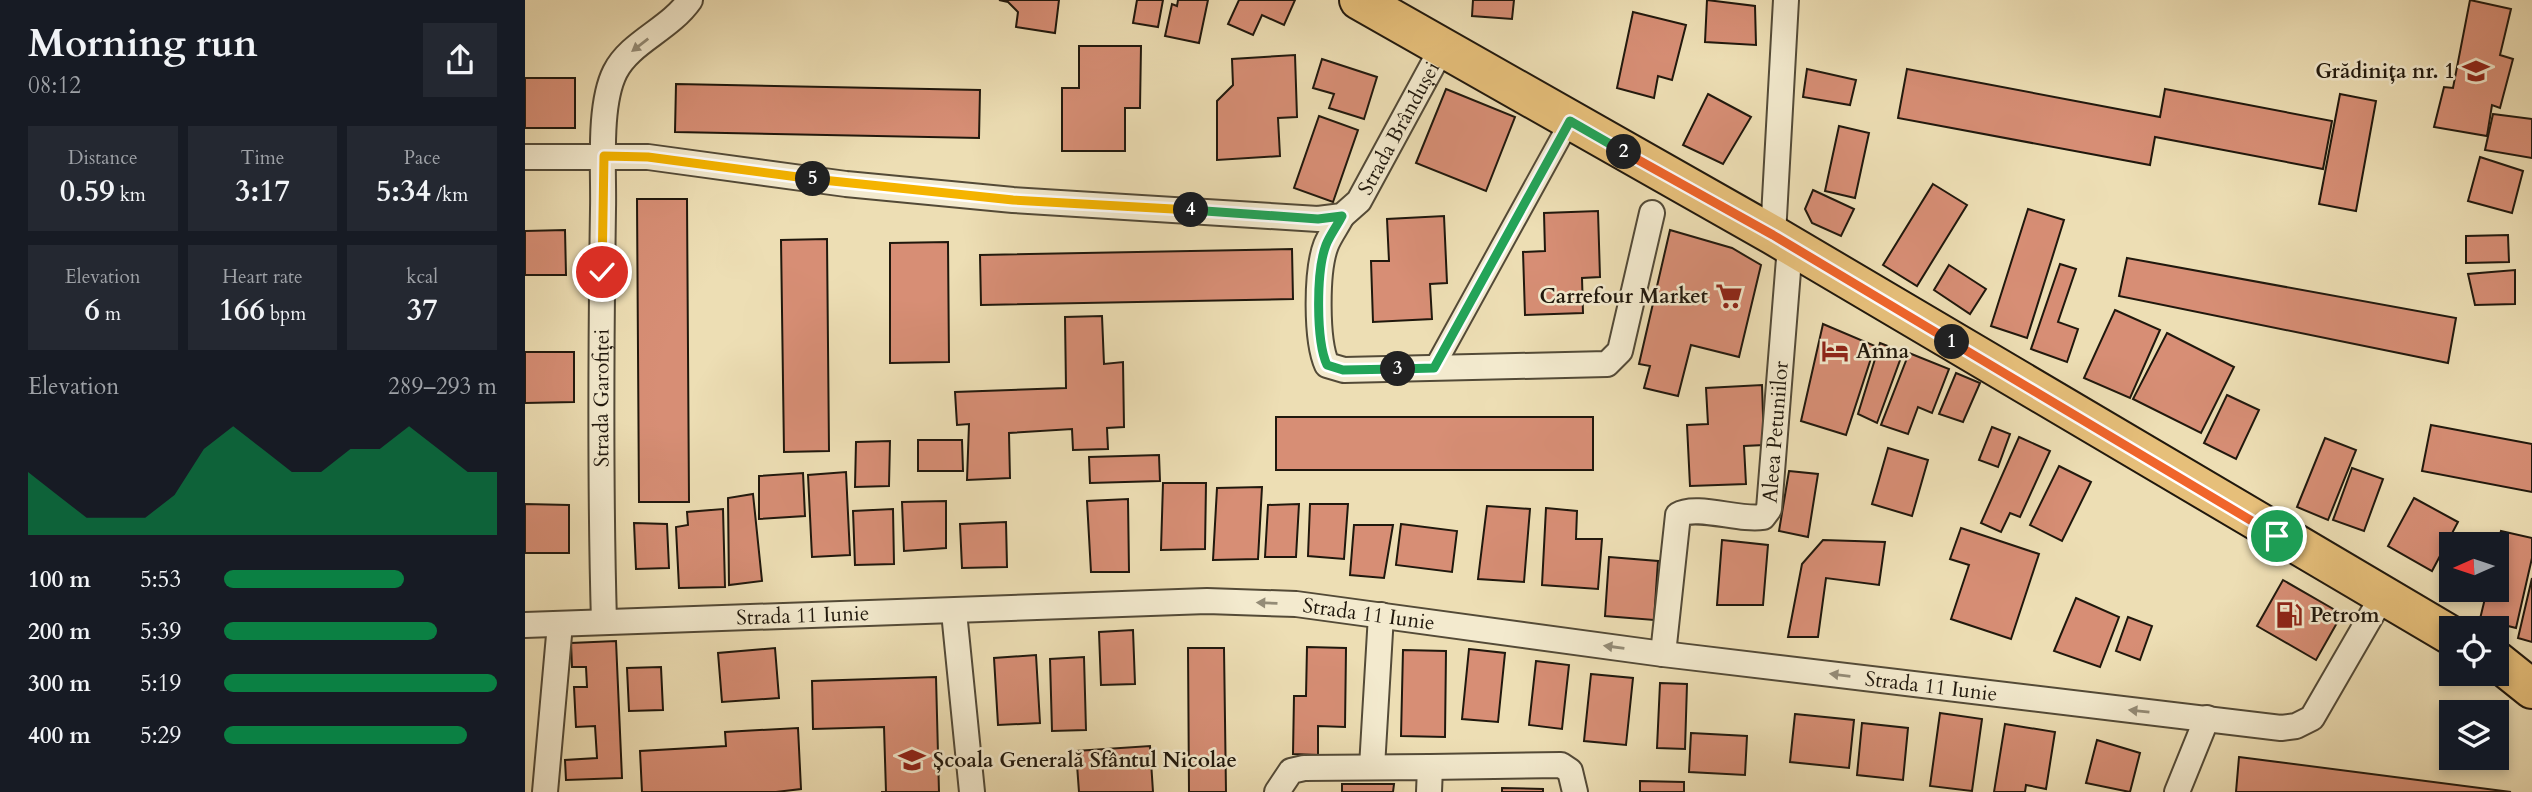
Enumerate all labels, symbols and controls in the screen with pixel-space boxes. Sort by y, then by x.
text: Morning run [28,18,258,70]
button: share [423,23,497,97]
one-way arrow [631,38,649,52]
street label: Strada Brândușei [1351,56,1447,200]
school or university icon: Grădinița nr. 1 [2461,56,2491,86]
place label: Grădinița nr. 1 [2315,57,2455,86]
text: 08:12 [28,70,81,101]
pin: 2 [1607,134,1641,170]
text: 2 [1619,138,1628,164]
text: Distance [68,145,138,171]
text: Time [241,145,284,171]
text: Pace [404,145,441,171]
pin: 5 [795,162,831,196]
text: 5 [808,165,817,191]
text: 0.59 [60,171,115,212]
text: 3:17 [235,171,290,212]
text: 5:34 [376,171,431,212]
text: km [115,182,146,208]
text: /km [431,182,468,208]
pin: 4 [1173,192,1209,228]
text: 4 [1186,196,1195,222]
pin [572,242,632,302]
icon: check [583,253,621,291]
text: Elevation [65,264,141,290]
text: Heart rate [222,264,303,290]
text: kcal [406,264,438,290]
supermarket icon: Carrefour Market [1714,281,1744,311]
place label: Carrefour Market [1540,282,1709,311]
text: 6 [85,290,100,331]
text: 166 [219,290,265,331]
text: 37 [407,290,438,331]
text: m [100,301,121,327]
text: bpm [265,301,306,327]
pin: 1 [1935,324,1969,360]
text: 1 [1947,328,1956,354]
street label: Strada Garofiței [587,329,616,467]
hotel icon: Anna [1820,336,1850,366]
place label: Anna [1856,337,1910,366]
pin: 3 [1381,352,1415,386]
text: 3 [1393,355,1402,381]
street label: Aleea Petuniilor [1755,360,1795,504]
text: Elevation [28,371,119,402]
text: 289–293 m [388,371,497,402]
pin [2247,506,2307,566]
icon: arrive [2258,517,2296,555]
north arrow [2439,532,2509,602]
map controls [2439,532,2509,770]
text: 100 m [28,564,91,595]
text: 5:53 [140,564,181,595]
street label: Strada 11 Iunie [1301,591,1437,637]
street label: Strada 11 Iunie [736,598,870,632]
one-way arrow [1256,598,1278,609]
fuel station icon: Petrom [2274,600,2304,630]
place label: Petrom [2310,601,2380,630]
text: 200 m [28,616,91,647]
text: 5:39 [140,616,181,647]
button: locate [2439,616,2509,686]
one-way arrow [1603,642,1625,653]
street label: Strada 11 Iunie [1863,664,1999,708]
text: 300 m [28,668,91,699]
text: 5:19 [140,668,181,699]
one-way arrow [1829,670,1851,681]
button: layers [2439,700,2509,770]
one-way arrow [2128,706,2150,717]
text: 400 m [28,720,91,751]
text: 5:29 [140,720,181,751]
school or university icon: Școala Generală Sfântul Nicolae [897,745,927,775]
place label: Școala Generală Sfântul Nicolae [933,746,1237,775]

